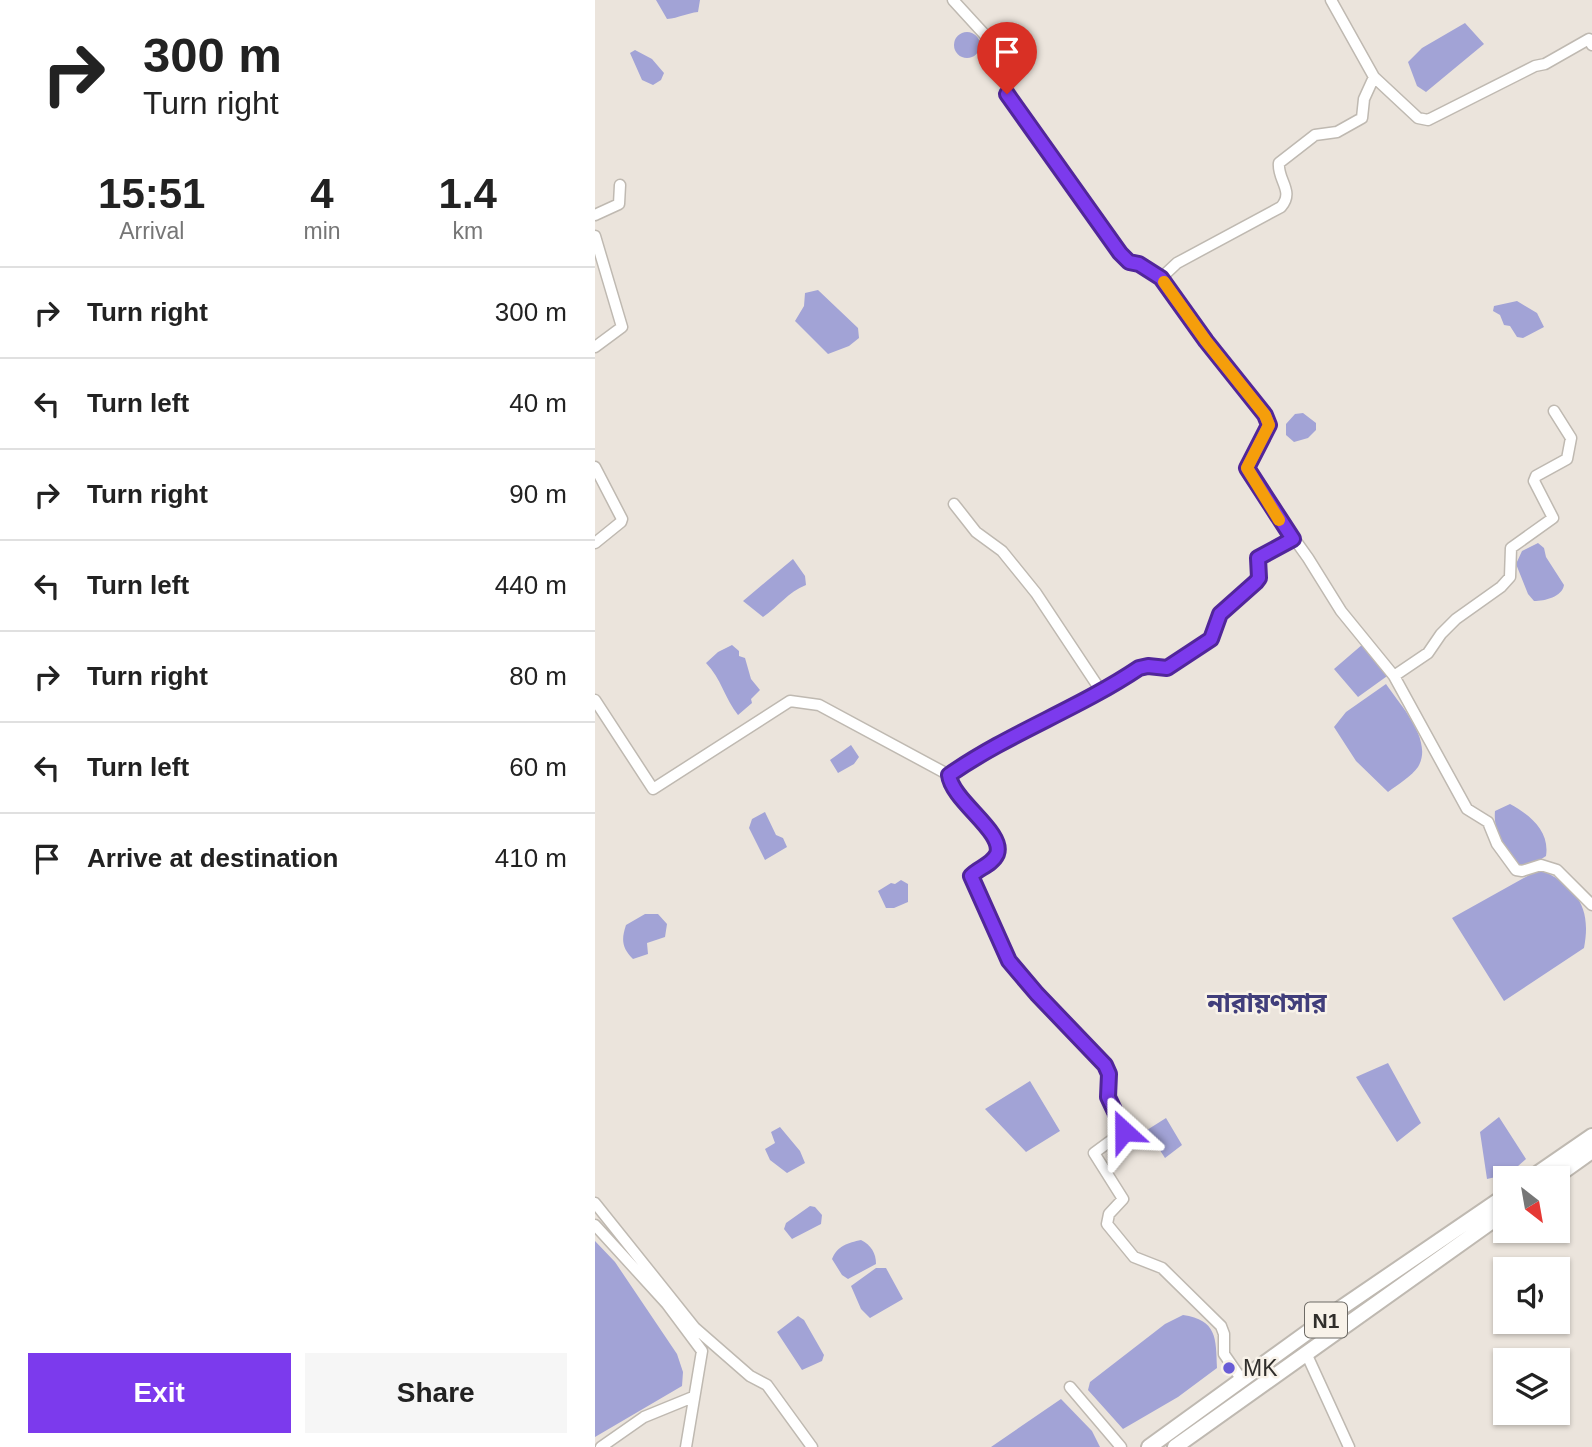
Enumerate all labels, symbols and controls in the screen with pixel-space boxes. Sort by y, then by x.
pin [977,22,1037,94]
icon: right [28,28,119,119]
text: 300 m [143,28,282,82]
icon: arrive [988,33,1026,71]
text: Turn right [143,85,279,121]
text: 15:51 [98,170,205,217]
text: 4 [310,170,334,217]
text: 1.4 [439,170,497,217]
text: Arrival [119,218,184,244]
text: min [303,218,341,244]
text: km [452,218,483,244]
icon: right [28,294,66,332]
text: Turn right [87,297,208,327]
text: 300 m [495,297,567,327]
icon: left [28,385,66,423]
text: Turn left [87,388,189,418]
text: 40 m [509,388,567,418]
icon: right [28,476,66,514]
text: Turn right [87,479,208,509]
text: 90 m [509,479,567,509]
icon: left [28,567,66,605]
text: Turn left [87,570,189,600]
text: 440 m [495,570,567,600]
icon: right [28,658,66,696]
text: Turn right [87,661,208,691]
text: 80 m [509,661,567,691]
icon: left [28,749,66,787]
text: Turn left [87,752,189,782]
text: 60 m [509,752,567,782]
icon: arrive [28,840,66,878]
text: Arrive at destination [87,843,338,873]
text: 410 m [495,843,567,873]
district label: নারায়ণসার [1206,988,1327,1018]
position arrow [1087,1094,1161,1168]
north arrow [1493,1166,1570,1242]
map controls [1493,1166,1570,1425]
button: sound [1493,1257,1570,1334]
road number: N1 [1305,1302,1347,1338]
button: layers [1493,1348,1570,1425]
button: Exit [28,1353,291,1433]
button: Share [305,1353,567,1433]
place label: MK [1243,1355,1278,1381]
marker: MK [1221,1360,1237,1376]

